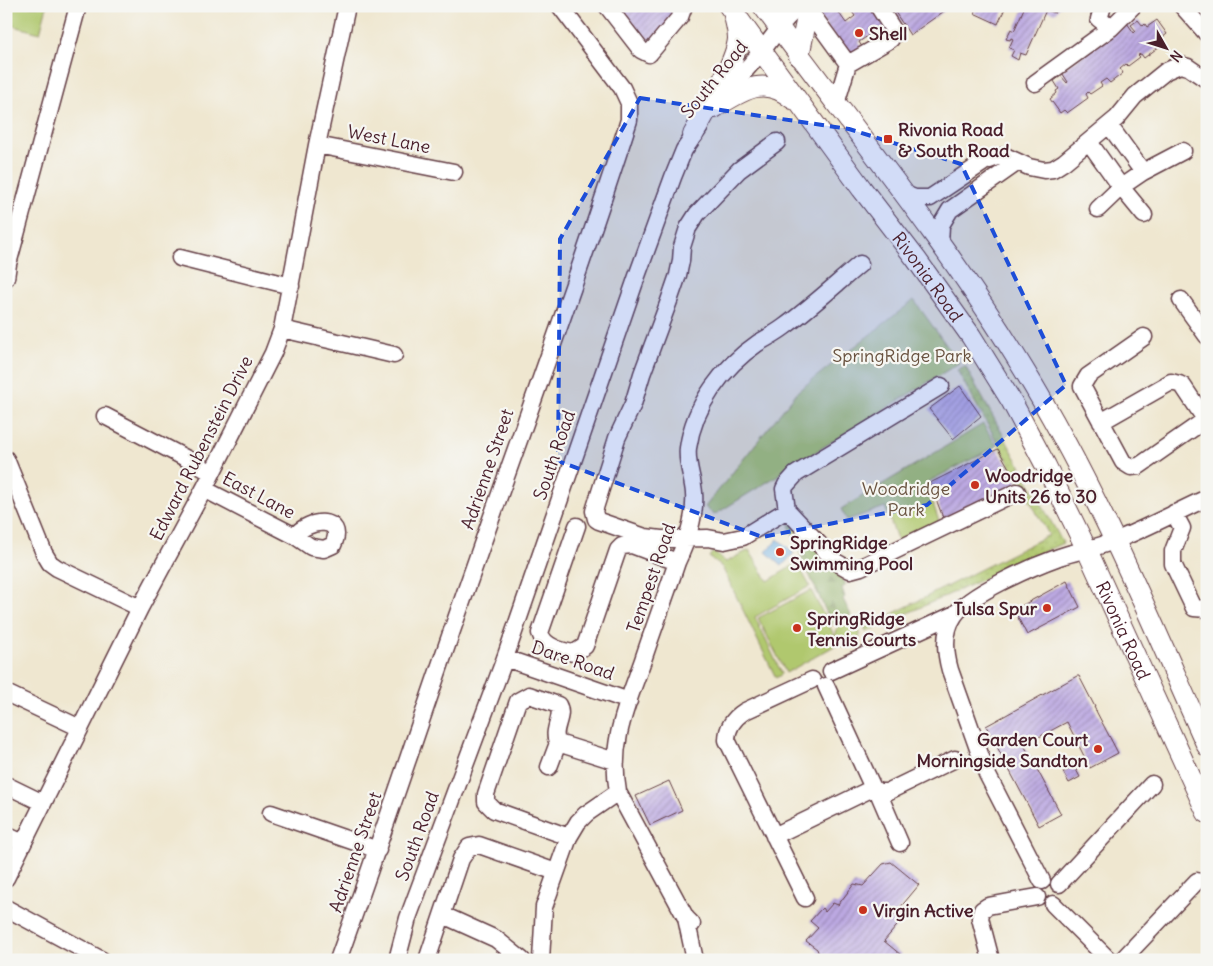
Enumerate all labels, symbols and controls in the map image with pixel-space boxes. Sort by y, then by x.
place label: Shell [869,22,907,45]
north arrow [1140,22,1190,72]
marker: Shell [853,27,865,39]
street label: South Road [676,35,753,123]
text: N [1166,47,1186,66]
place label: Rivonia Road & South Road [898,118,1010,162]
street label: West Lane [346,120,432,158]
marker: Rivonia Road & South Road [882,133,894,145]
street label: Rivonia Road [888,227,969,326]
park label: SpringRidge Park [832,344,972,367]
street label: Edward Rubenstein Drive [144,352,258,544]
street label: Adrienne Street [456,406,518,532]
street label: South Road [528,407,580,503]
place label: Woodridge Units 26 to 30 [985,464,1097,508]
street label: East Lane [219,466,299,524]
park label: Woodridge Park [862,477,950,521]
marker: Woodridge Units 26 to 30 [969,479,981,491]
street label: Tempest Road [622,520,681,636]
place label: SpringRidge Swimming Pool [790,531,913,575]
marker: SpringRidge Swimming Pool [774,546,786,558]
street label: Rivonia Road [1091,577,1156,683]
place label: Tulsa Spur [953,597,1038,620]
marker: Tulsa Spur [1041,602,1053,614]
place label: SpringRidge Tennis Courts [807,607,916,651]
marker: SpringRidge Tennis Courts [791,622,803,634]
street label: Dare Road [529,635,618,685]
place label: Garden Court Morningside Sandton [917,728,1089,772]
marker: Garden Court Morningside Sandton [1092,743,1104,755]
street label: South Road [390,788,444,884]
street label: Adrienne Street [324,789,386,915]
place label: Virgin Active [873,899,974,922]
marker: Virgin Active [857,904,869,916]

